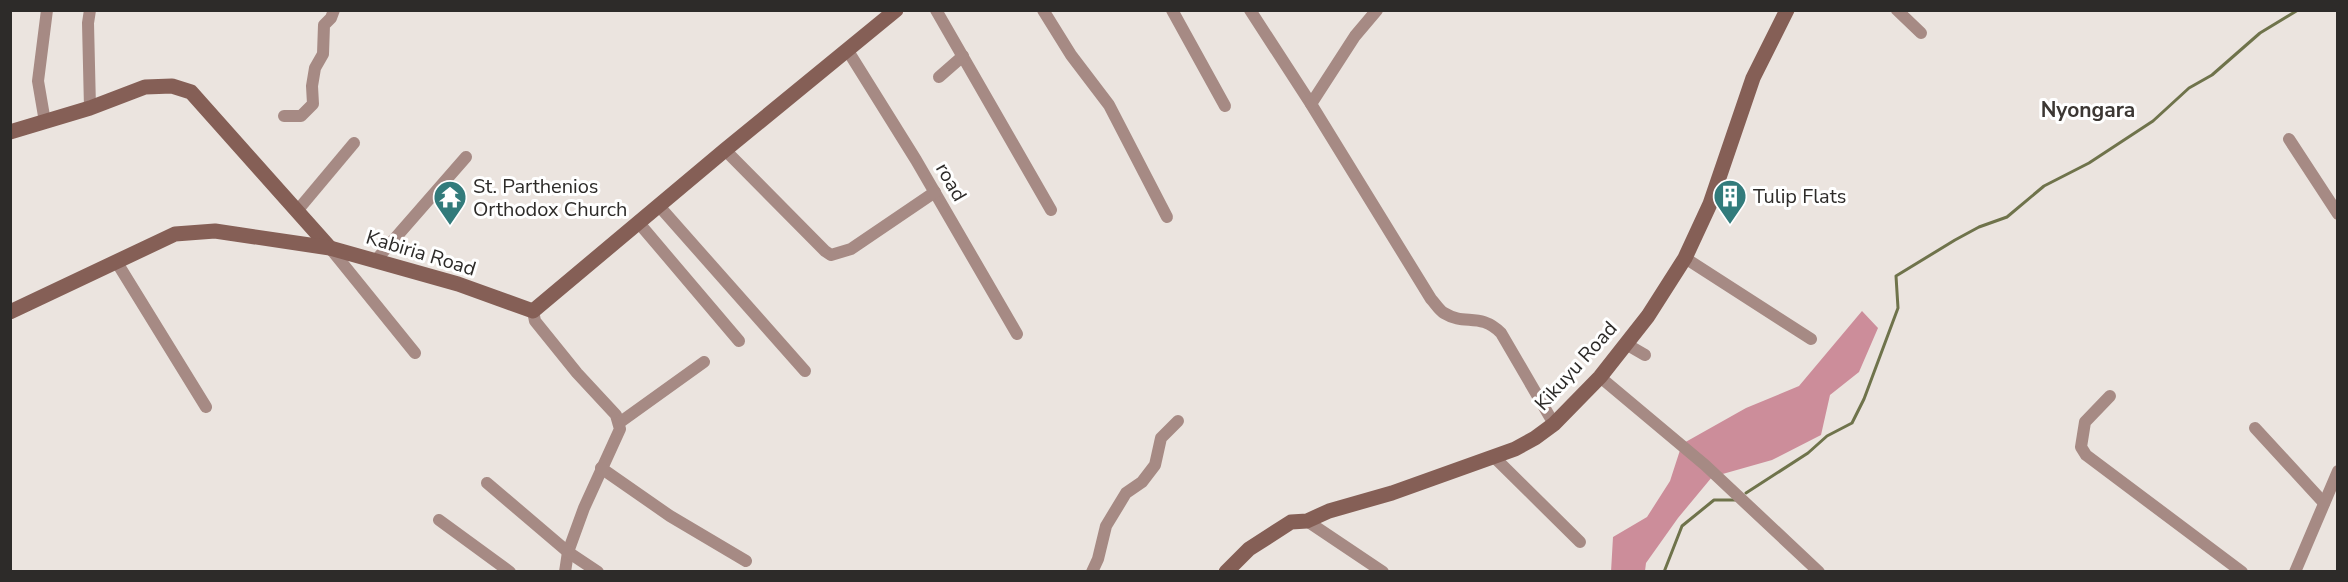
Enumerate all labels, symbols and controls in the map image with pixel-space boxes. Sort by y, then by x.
district label: Nyongara [2041,96,2135,124]
street label: road [929,158,973,206]
place label: St. Parthenios Orthodox Church [473,173,627,223]
building icon: Tulip Flats [1712,178,1748,225]
temple icon: St. Parthenios Orthodox Church [432,179,468,226]
place label: Tulip Flats [1753,183,1846,210]
street label: Kabiria Road [363,224,479,282]
street label: Kikuyu Road [1529,316,1623,416]

